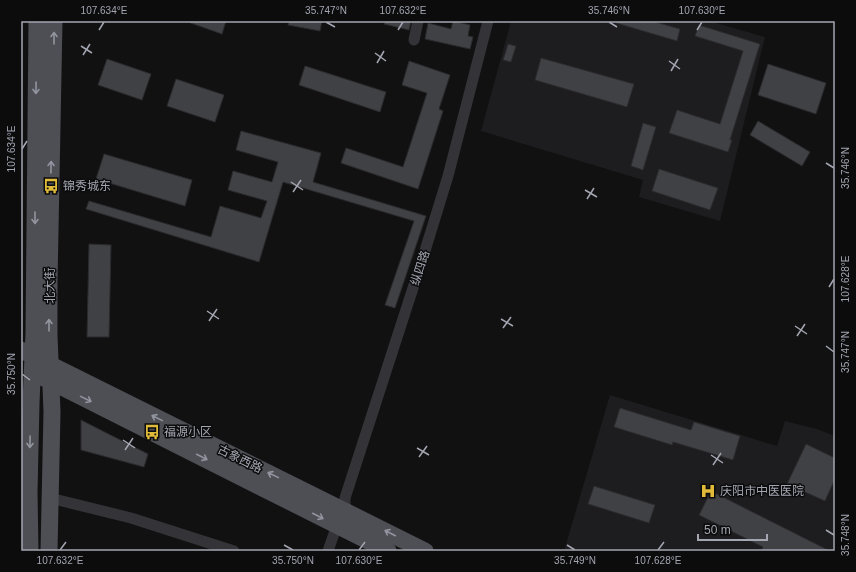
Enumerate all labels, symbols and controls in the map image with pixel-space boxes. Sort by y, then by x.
text: 107.634°E [81,5,128,16]
text: 35.747°N [305,5,347,16]
text: 107.632°E [380,5,427,16]
text: 35.746°N [588,5,630,16]
text: 107.630°E [679,5,726,16]
one-way arrow [50,32,58,45]
one-way arrow [33,81,40,94]
text: 107.634°E [6,125,17,172]
text: 35.746°N [840,147,851,189]
one-way arrow [48,161,55,174]
bus stop icon: 锦秀城东 [42,177,60,195]
place label: 锦秀城东 [63,179,111,193]
one-way arrow [31,211,38,224]
street label: 纵四路 [408,249,432,287]
text: 107.628°E [840,255,851,302]
street label: 北大街 [43,268,57,304]
one-way arrow [45,319,53,332]
text: 35.747°N [840,331,851,373]
text: 35.750°N [6,353,17,395]
one-way arrow [79,396,91,403]
one-way arrow [151,414,163,421]
bus stop icon: 福源小区 [143,423,161,441]
place label: 福源小区 [164,425,212,439]
one-way arrow [26,435,34,448]
street label: 古象西路 [215,442,265,476]
one-way arrow [196,454,208,461]
one-way arrow [268,471,280,479]
hospital icon: 庆阳市中医医院 [699,482,717,500]
place label: 庆阳市中医医院 [720,484,804,498]
one-way arrow [312,513,324,520]
text: 35.748°N [840,514,851,556]
scale bar [698,516,767,542]
text: 50 m [704,523,731,537]
one-way arrow [384,529,396,537]
text: 107.632°E [37,555,84,566]
text: 35.750°N [272,555,314,566]
text: 107.630°E [336,555,383,566]
text: 35.749°N [554,555,596,566]
text: 107.628°E [635,555,682,566]

